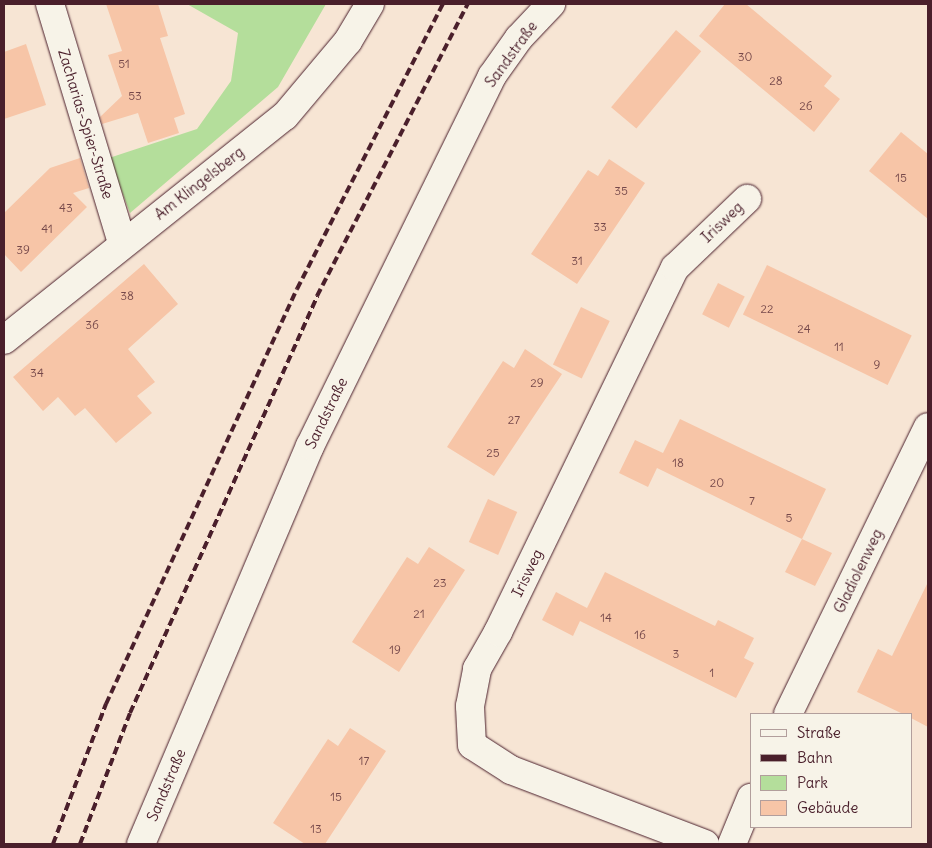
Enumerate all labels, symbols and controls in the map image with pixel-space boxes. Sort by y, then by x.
street label: Sandstraße [481,18,541,90]
street label: Zacharias-Spier-Straße [55,47,117,201]
house number: 30 [738,50,752,64]
house number: 51 [118,57,130,71]
house number: 28 [769,74,783,88]
house number: 53 [128,89,142,103]
house number: 26 [799,99,813,113]
street label: Am Klingelsberg [151,143,247,223]
house number: 15 [895,171,907,185]
house number: 35 [614,184,628,198]
street label: Irisweg [697,198,747,246]
house number: 43 [59,201,73,215]
house number: 33 [593,220,607,234]
house number: 41 [41,222,53,236]
house number: 39 [16,243,30,257]
house number: 31 [571,254,583,268]
house number: 38 [120,289,134,303]
house number: 22 [760,302,774,316]
house number: 36 [85,318,99,332]
house number: 24 [797,322,811,336]
house number: 11 [834,340,844,354]
house number: 9 [874,358,880,372]
house number: 34 [30,366,44,380]
street label: Sandstraße [301,374,351,452]
house number: 29 [530,376,544,390]
house number: 27 [508,413,520,427]
house number: 25 [486,446,500,460]
house number: 18 [672,456,684,470]
house number: 20 [710,476,724,490]
house number: 7 [749,494,755,508]
house number: 5 [786,511,792,525]
street label: Gladiolenweg [830,526,886,616]
street label: Irisweg [508,546,546,600]
house number: 23 [433,576,447,590]
house number: 21 [413,607,425,621]
house number: 14 [600,611,612,625]
house number: 16 [634,628,646,642]
house number: 19 [389,643,401,657]
house number: 3 [673,647,679,661]
house number: 1 [710,666,714,680]
legend [750,713,912,828]
text: Straße [797,723,841,742]
street label: Sandstraße [143,746,189,824]
text: Bahn [797,748,833,767]
house number: 17 [359,754,369,768]
text: Park [797,773,828,792]
house number: 15 [330,790,342,804]
text: Gebäude [797,798,858,817]
house number: 13 [310,822,322,836]

